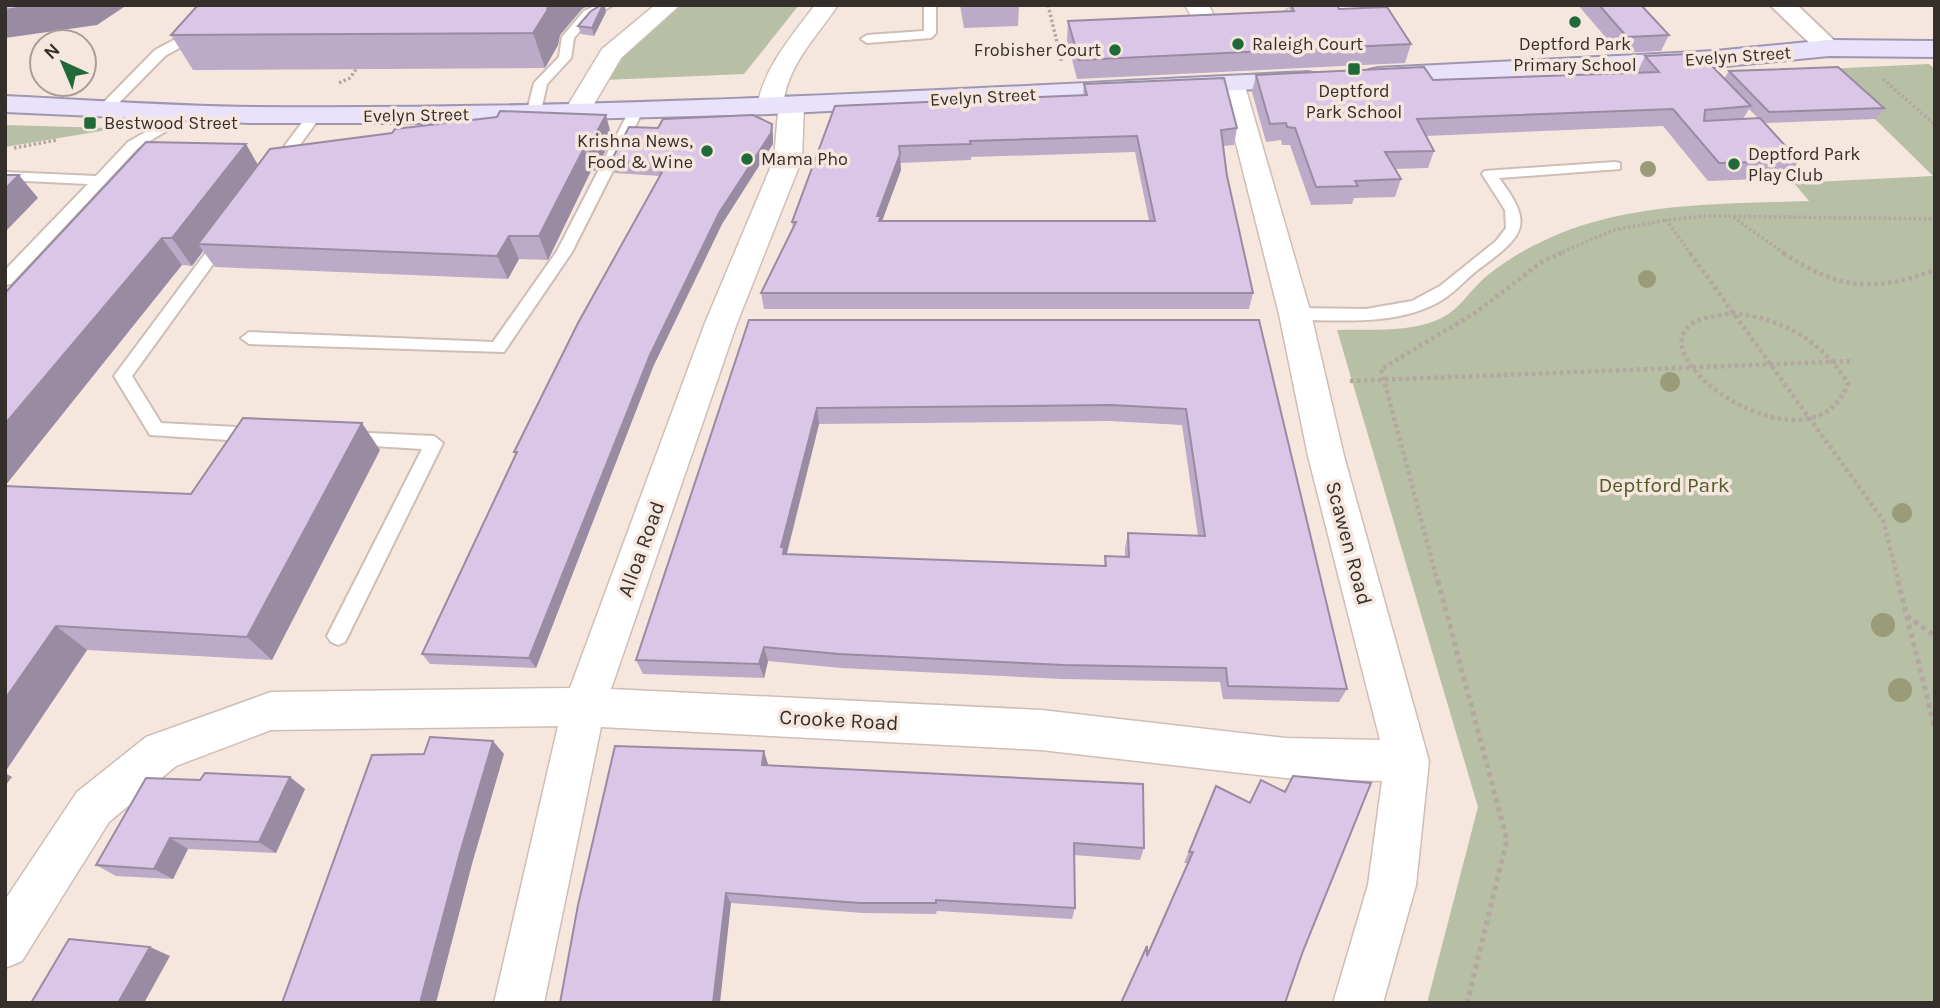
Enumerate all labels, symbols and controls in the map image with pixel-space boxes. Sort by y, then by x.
marker: Deptford Park Primary School [1567,14,1583,30]
north arrow [28,28,98,98]
place label: Raleigh Court [1252,33,1363,55]
place label: Deptford Park Primary School [1513,33,1637,76]
marker: Raleigh Court [1230,36,1246,52]
text: N [39,39,64,64]
place label: Frobisher Court [974,39,1101,61]
street label: Evelyn Street [1684,41,1792,71]
marker: Frobisher Court [1107,42,1123,58]
marker: Deptford Park School [1346,61,1362,77]
place label: Deptford Park School [1306,80,1402,123]
street label: Evelyn Street [929,83,1037,111]
street label: Evelyn Street [363,103,470,127]
place label: Bestwood Street [104,112,238,134]
marker: Bestwood Street [82,115,98,131]
place label: Krishna News, Food & Wine [577,130,693,173]
marker: Krishna News, Food & Wine [699,143,715,159]
place label: Deptford Park Play Club [1748,143,1860,186]
place label: Mama Pho [761,148,848,170]
marker: Mama Pho [739,151,755,167]
marker: Deptford Park Play Club [1726,156,1742,172]
park label: Deptford Park [1598,473,1730,497]
street label: Scawen Road [1321,479,1377,607]
street label: Alloa Road [613,498,669,600]
street label: Crooke Road [779,705,899,735]

